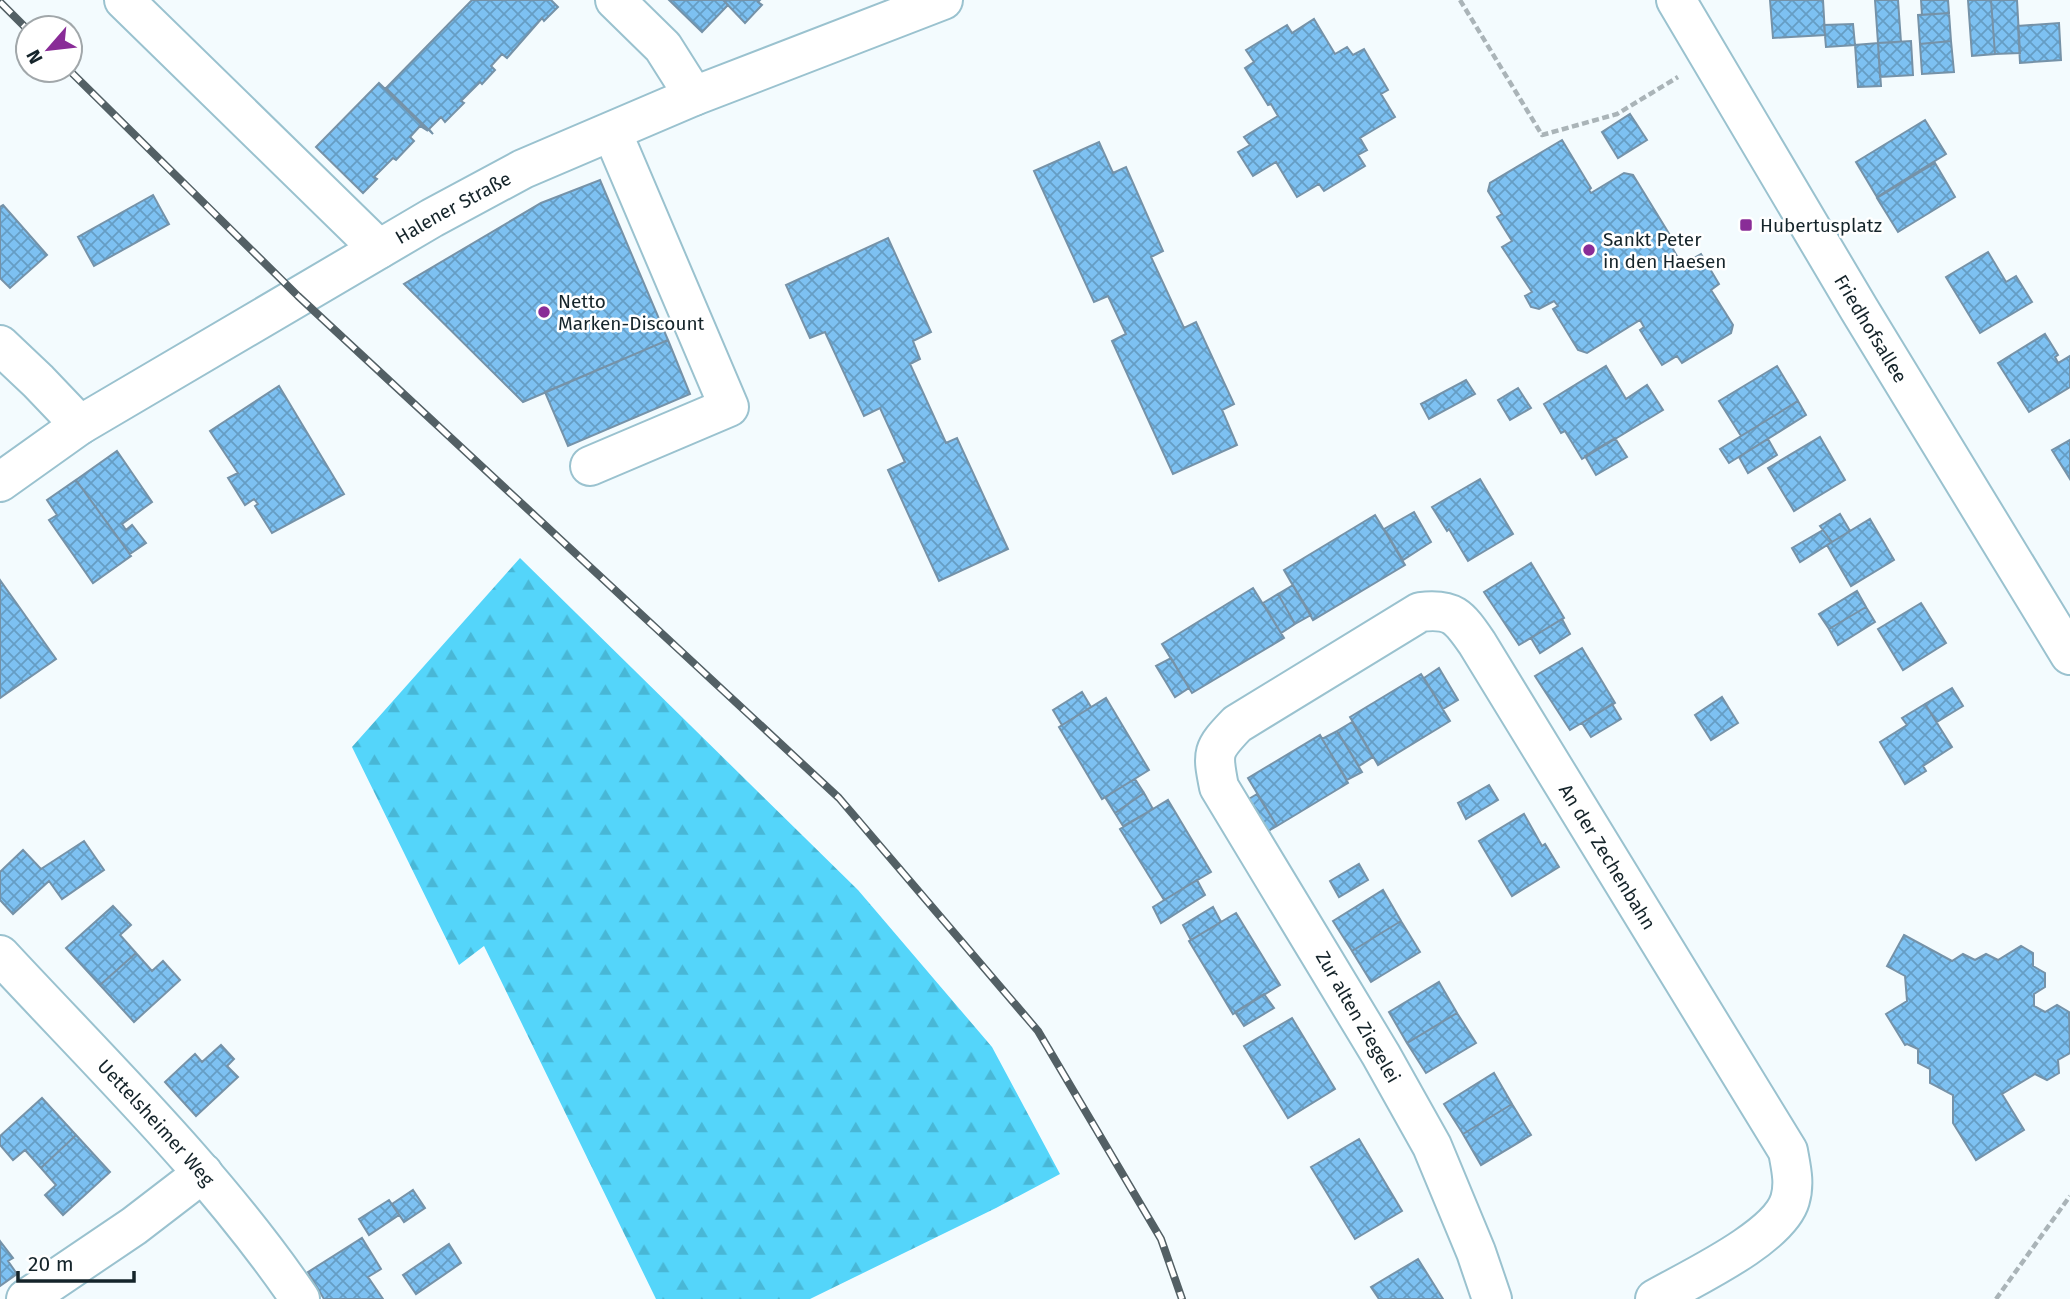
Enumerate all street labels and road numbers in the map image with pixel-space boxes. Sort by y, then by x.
street label: Halener Straße [391,166,515,249]
street label: Friedhofsallee [1830,270,1913,387]
street label: An der Zechenbahn [1554,780,1661,934]
street label: Zur alten Ziegelei [1311,947,1405,1087]
street label: Uettelsheimer Weg [93,1054,220,1190]

